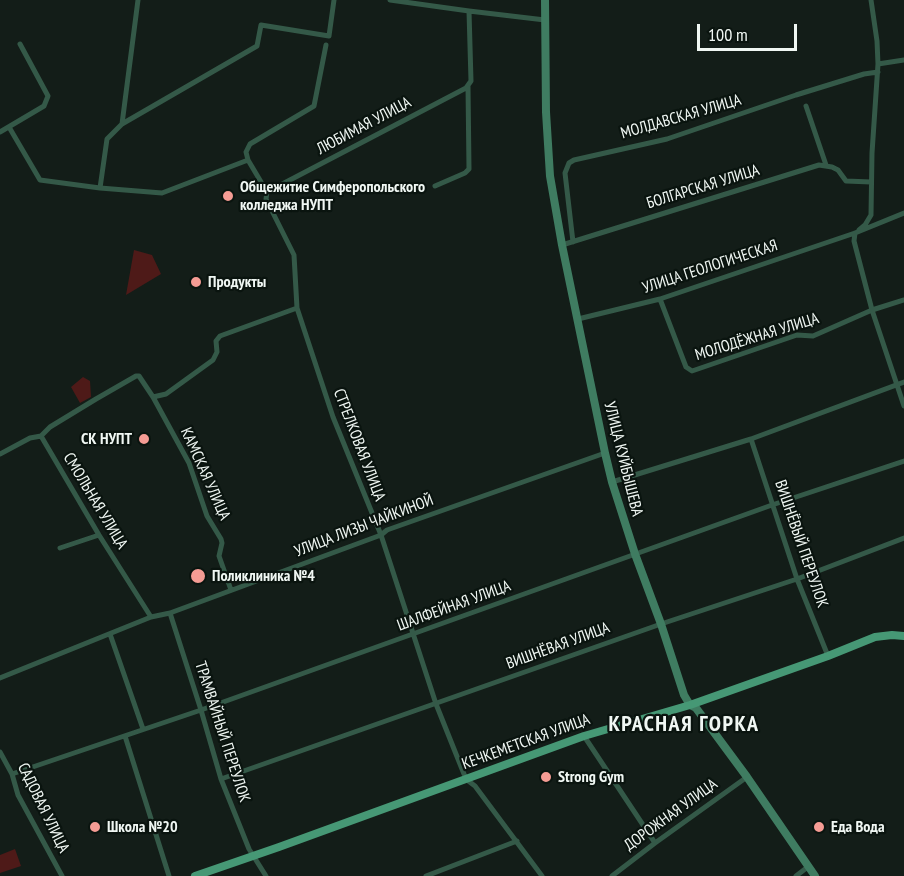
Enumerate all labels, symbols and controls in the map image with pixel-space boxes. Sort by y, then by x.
scale bar [700,12,800,50]
text: 100 m [708,23,748,46]
street label: МОЛДАВСКАЯ УЛИЦА [619,91,743,143]
street label: ЛЮБИМАЯ УЛИЦА [314,93,414,159]
street label: БОЛГАРСКАЯ УЛИЦА [644,161,762,213]
place label: Общежитие Симферопольского колледжа НУПТ [240,177,425,215]
marker: Общежитие Симферопольского колледжа НУПТ [221,189,235,203]
street label: УЛИЦА ГЕОЛОГИЧЕСКАЯ [640,236,780,298]
place label: Продукты [208,272,266,292]
marker: Продукты [189,275,203,289]
street label: МОЛОДЁЖНАЯ УЛИЦА [693,309,821,365]
street label: СТРЕЛКОВАЯ УЛИЦА [329,386,389,504]
street label: УЛИЦА КУЙБЫШЕВА [599,400,647,518]
street label: КАМСКАЯ УЛИЦА [176,425,234,523]
place label: СК НУПТ [81,429,132,449]
marker: СК НУПТ [137,432,151,446]
street label: СМОЛЬНАЯ УЛИЦА [59,450,131,552]
street label: ВИШНЁВЫЙ ПЕРЕУЛОК [770,478,832,610]
street label: УЛИЦА ЛИЗЫ ЧАЙКИНОЙ [292,491,436,561]
place label: Поликлиника №4 [212,566,315,586]
marker: Поликлиника №4 [189,567,207,585]
street label: ШАЛФЕЙНАЯ УЛИЦА [395,577,513,635]
street label: ВИШНЁВАЯ УЛИЦА [504,618,612,674]
street label: ТРАМВАЙНЫЙ ПЕРЕУЛОК [190,659,254,805]
street label: КЕЧКЕМЕТСКАЯ УЛИЦА [459,710,593,774]
district label: КРАСНАЯ ГОРКА [608,712,760,738]
street label: САДОВАЯ УЛИЦА [13,760,73,856]
place label: Strong Gym [558,767,624,787]
marker: Strong Gym [539,770,553,784]
street label: ДОРОЖНАЯ УЛИЦА [621,775,721,855]
place label: Школа №20 [107,817,178,837]
place label: Еда Вода [831,817,885,837]
marker: Школа №20 [88,820,102,834]
marker: Еда Вода [812,820,826,834]

